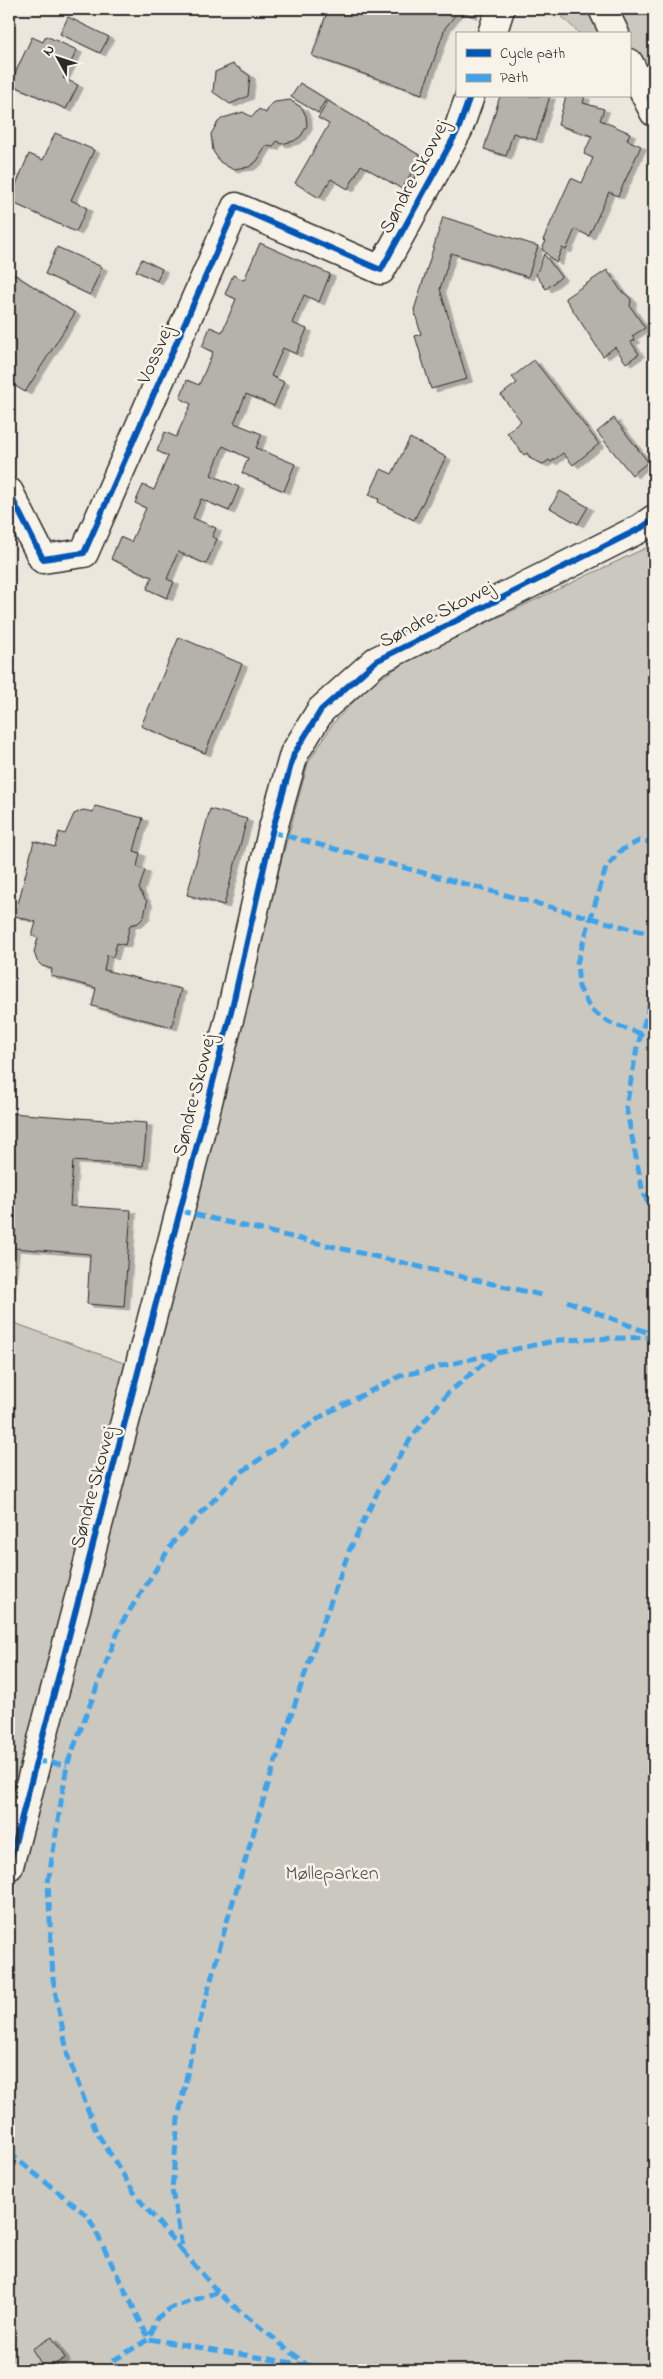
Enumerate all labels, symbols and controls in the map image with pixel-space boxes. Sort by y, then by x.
north arrow [32,32,82,82]
legend [456,32,630,98]
text: N [38,40,60,61]
text: Cycle path [500,43,565,66]
text: Path [500,67,528,89]
street label: Søndre Skovvej [373,114,458,239]
street label: Vossvej [130,320,182,390]
street label: Søndre Skovvej [375,573,501,657]
street label: Søndre Skovvej [166,1030,225,1160]
street label: Søndre Skovvej [64,1422,125,1552]
park label: Mølleparken [285,1860,379,1889]

